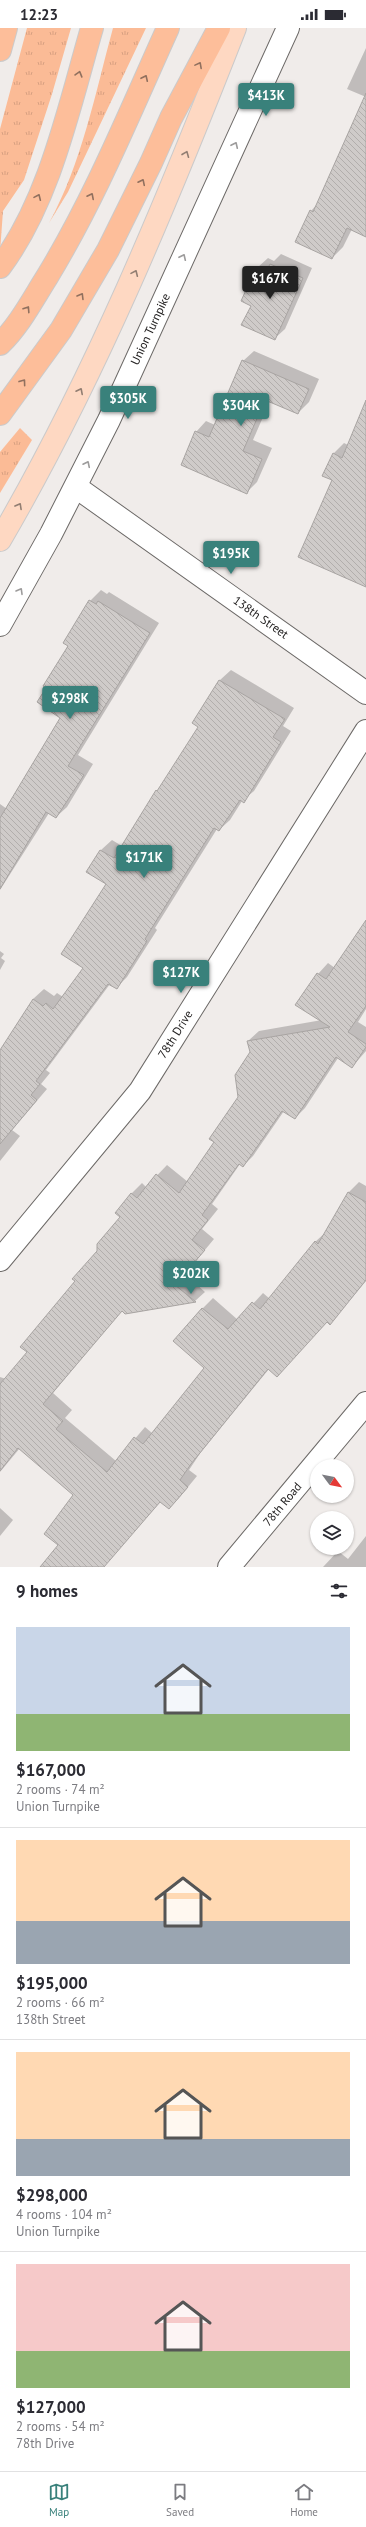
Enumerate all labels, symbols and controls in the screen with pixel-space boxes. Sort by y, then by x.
text: 12:23 [20,5,58,24]
one-way arrow [194,62,202,69]
one-way arrow [74,71,83,78]
one-way arrow [140,75,148,82]
pin: $413K [238,83,294,117]
text: $413K [247,87,285,104]
one-way arrow [230,141,238,149]
one-way arrow [181,150,189,157]
one-way arrow [137,179,145,186]
one-way arrow [86,193,94,200]
one-way arrow [33,194,41,202]
one-way arrow [178,254,186,261]
pin: $167K [242,266,298,300]
one-way arrow [130,270,138,278]
text: $167K [251,270,289,287]
street label: Union Turnpike [127,291,173,367]
one-way arrow [76,293,83,300]
one-way arrow [22,306,29,313]
one-way arrow [18,380,25,387]
pin: $305K [100,386,156,420]
one-way arrow [75,388,83,395]
text: $305K [109,390,147,407]
pin: $304K [213,393,269,427]
text: $304K [222,397,260,414]
one-way arrow [82,461,90,468]
one-way arrow [15,503,22,510]
pin: $195K [203,541,259,575]
text: $195K [212,545,250,562]
one-way arrow [15,588,22,595]
street label: 138th Street [230,592,292,642]
pin: $298K [42,686,98,720]
text: $298K [51,690,89,707]
pin: $171K [116,845,172,879]
text: $171K [125,849,163,866]
pin: $127K [153,960,209,994]
text: $127K [162,964,200,981]
street label: 78th Drive [154,1007,196,1061]
pin: $202K [163,1261,219,1295]
text: $202K [172,1265,210,1282]
north arrow [310,1459,354,1503]
map controls [310,1459,354,1555]
street label: 78th Road [259,1479,305,1529]
button: layers [310,1511,354,1555]
text: 9 homes [16,1580,78,1602]
icon: filters [328,1580,350,1602]
icon: home [147,1653,219,1725]
text: $167,000 [16,1759,86,1781]
text: 2 rooms · 74 m² [16,1781,105,1798]
text: Union Turnpike [16,1798,100,1815]
icon: home [147,1866,219,1938]
text: $195,000 [16,1972,88,1994]
text: 2 rooms · 66 m² [16,1994,105,2011]
text: 138th Street [16,2011,85,2028]
icon: home [147,2078,219,2150]
text: $298,000 [16,2184,88,2206]
text: 4 rooms · 104 m² [16,2206,112,2223]
text: Union Turnpike [16,2223,100,2240]
icon: home [147,2290,219,2362]
text: $127,000 [16,2396,86,2418]
text: 2 rooms · 54 m² [16,2418,105,2435]
text: 78th Drive [16,2435,74,2452]
tab: Map [48,2481,70,2519]
tab: Saved [166,2481,194,2519]
tab: Home [290,2481,318,2519]

